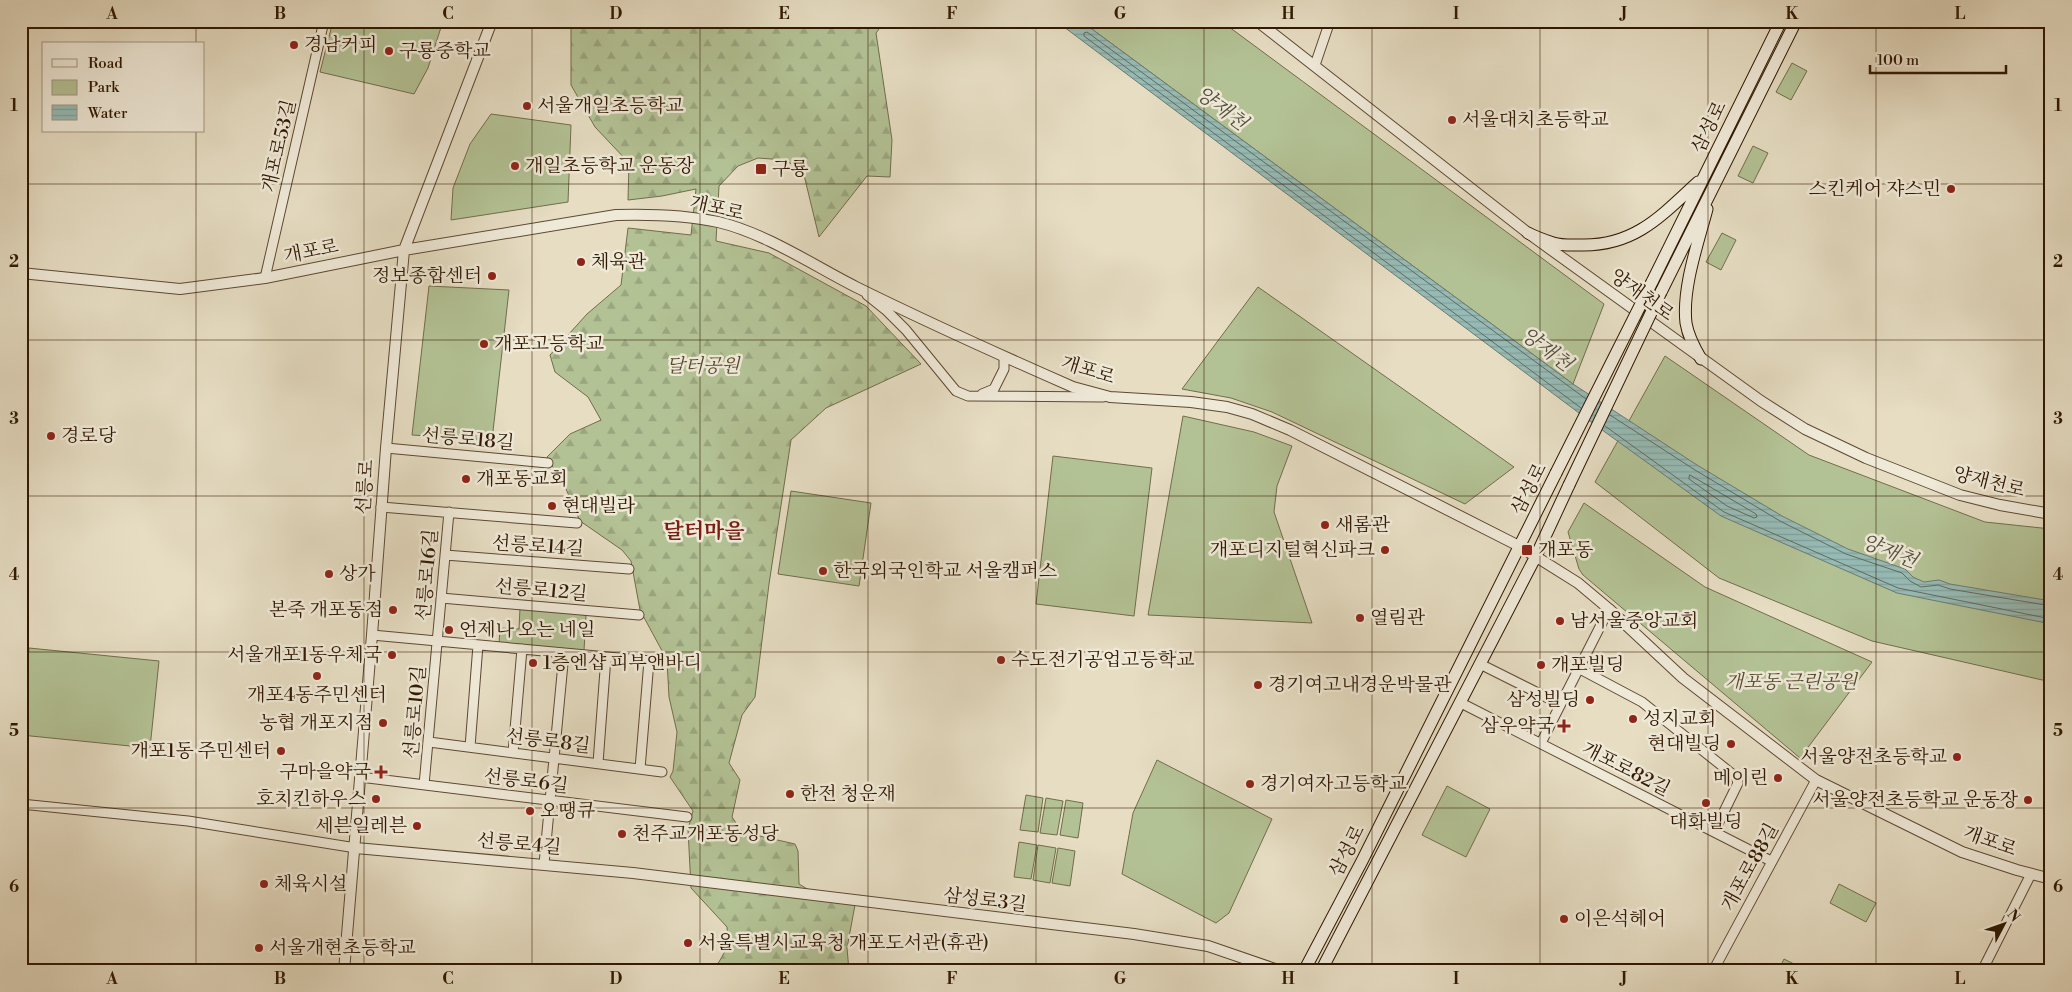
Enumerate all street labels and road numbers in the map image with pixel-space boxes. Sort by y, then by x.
street label: 개포로53길 [257,97,301,195]
street label: 삼성로 [1686,97,1732,157]
street label: 개포로 [687,190,747,226]
street label: 개포로 [282,234,340,268]
street label: 양재천로 [1605,264,1679,326]
street label: 개포로 [1058,350,1118,390]
street label: 선릉로18길 [421,423,515,455]
street label: 선릉로 [351,459,379,515]
street label: 삼성로 [1506,459,1552,519]
street label: 양재천로 [1950,461,2028,503]
street label: 선릉로16길 [411,528,443,622]
street label: 선릉로14길 [491,531,585,561]
street label: 선릉로12길 [494,574,588,606]
street label: 선릉로10길 [399,664,431,760]
street label: 선릉로8길 [504,724,592,758]
street label: 개포로82길 [1578,737,1674,801]
street label: 선릉로6길 [482,764,570,798]
street label: 개포로88길 [1716,819,1784,915]
street label: 개포로 [1960,820,2020,862]
street label: 삼성로 [1324,821,1370,881]
street label: 선릉로4길 [476,828,562,860]
street label: 삼성로3길 [942,883,1028,917]

